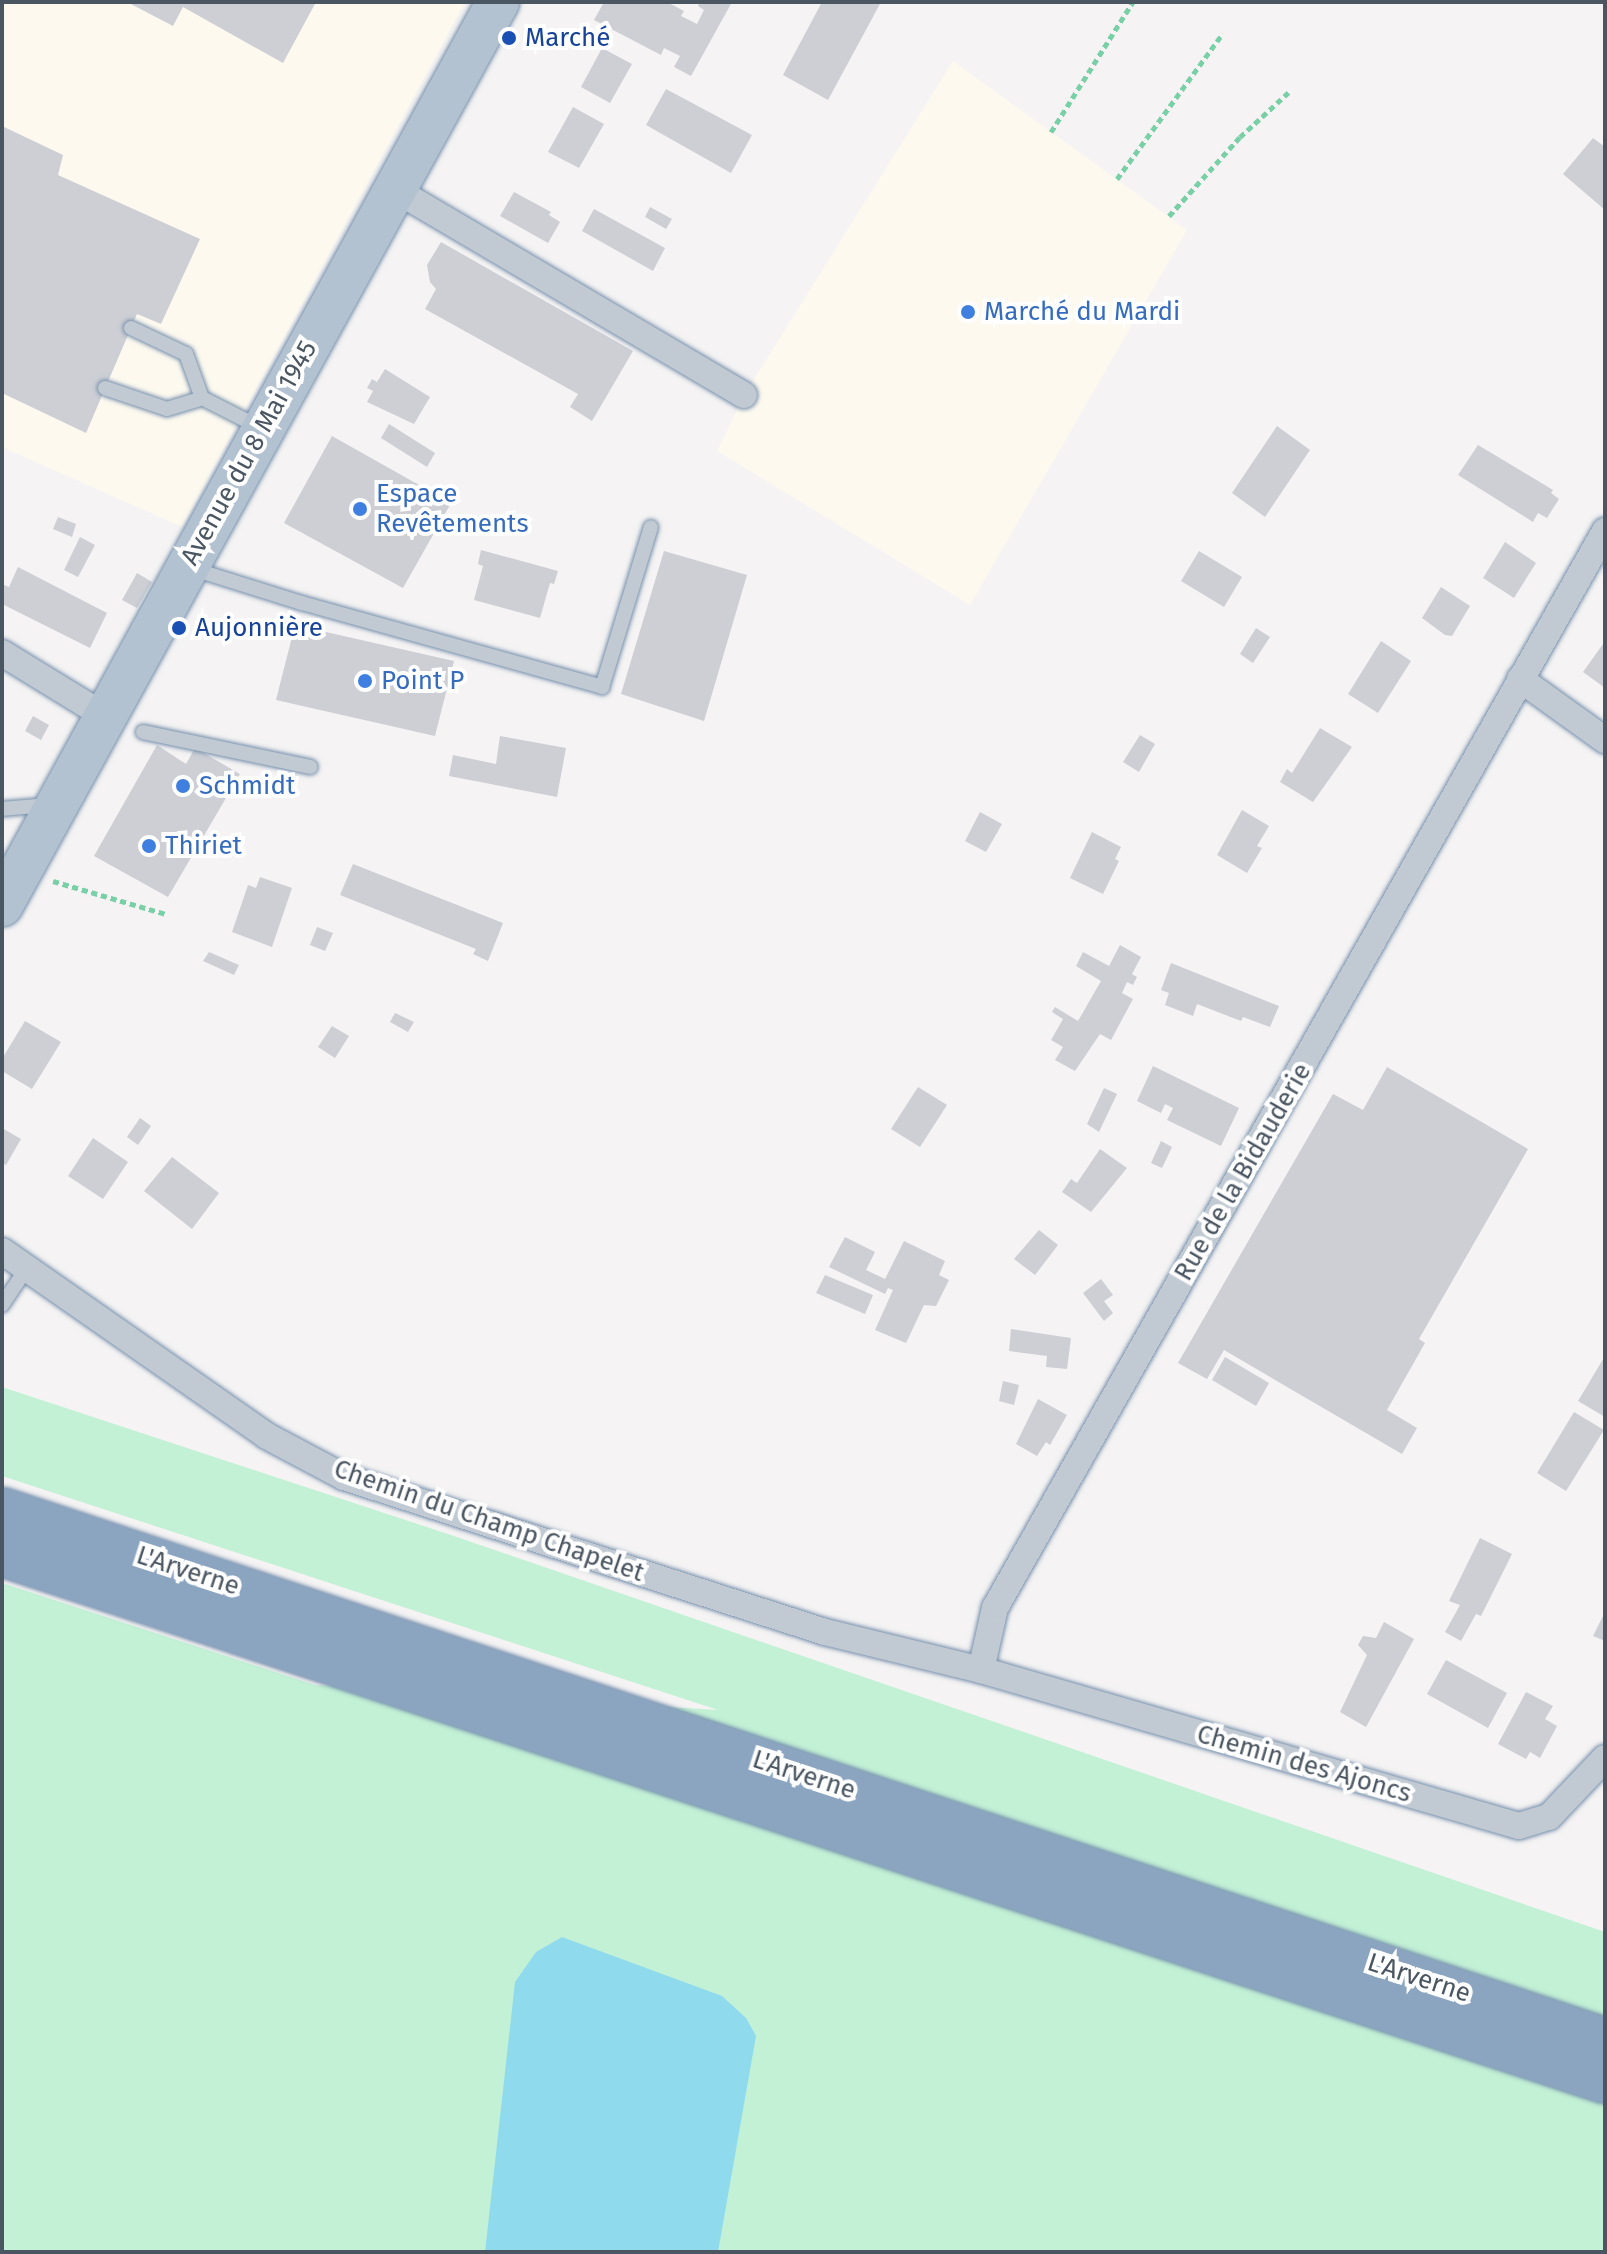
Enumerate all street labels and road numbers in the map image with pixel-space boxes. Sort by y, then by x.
street label: Avenue du 8 Mai 1945 [174,335,324,571]
street label: Rue de la Bidauderie [1168,1058,1318,1286]
street label: Chemin du Champ Chapelet [330,1453,648,1589]
street label: L'Arverne [133,1540,243,1602]
street label: Chemin des Ajoncs [1193,1718,1415,1810]
street label: L'Arverne [749,1744,859,1806]
street label: L'Arverne [1364,1947,1474,2009]

